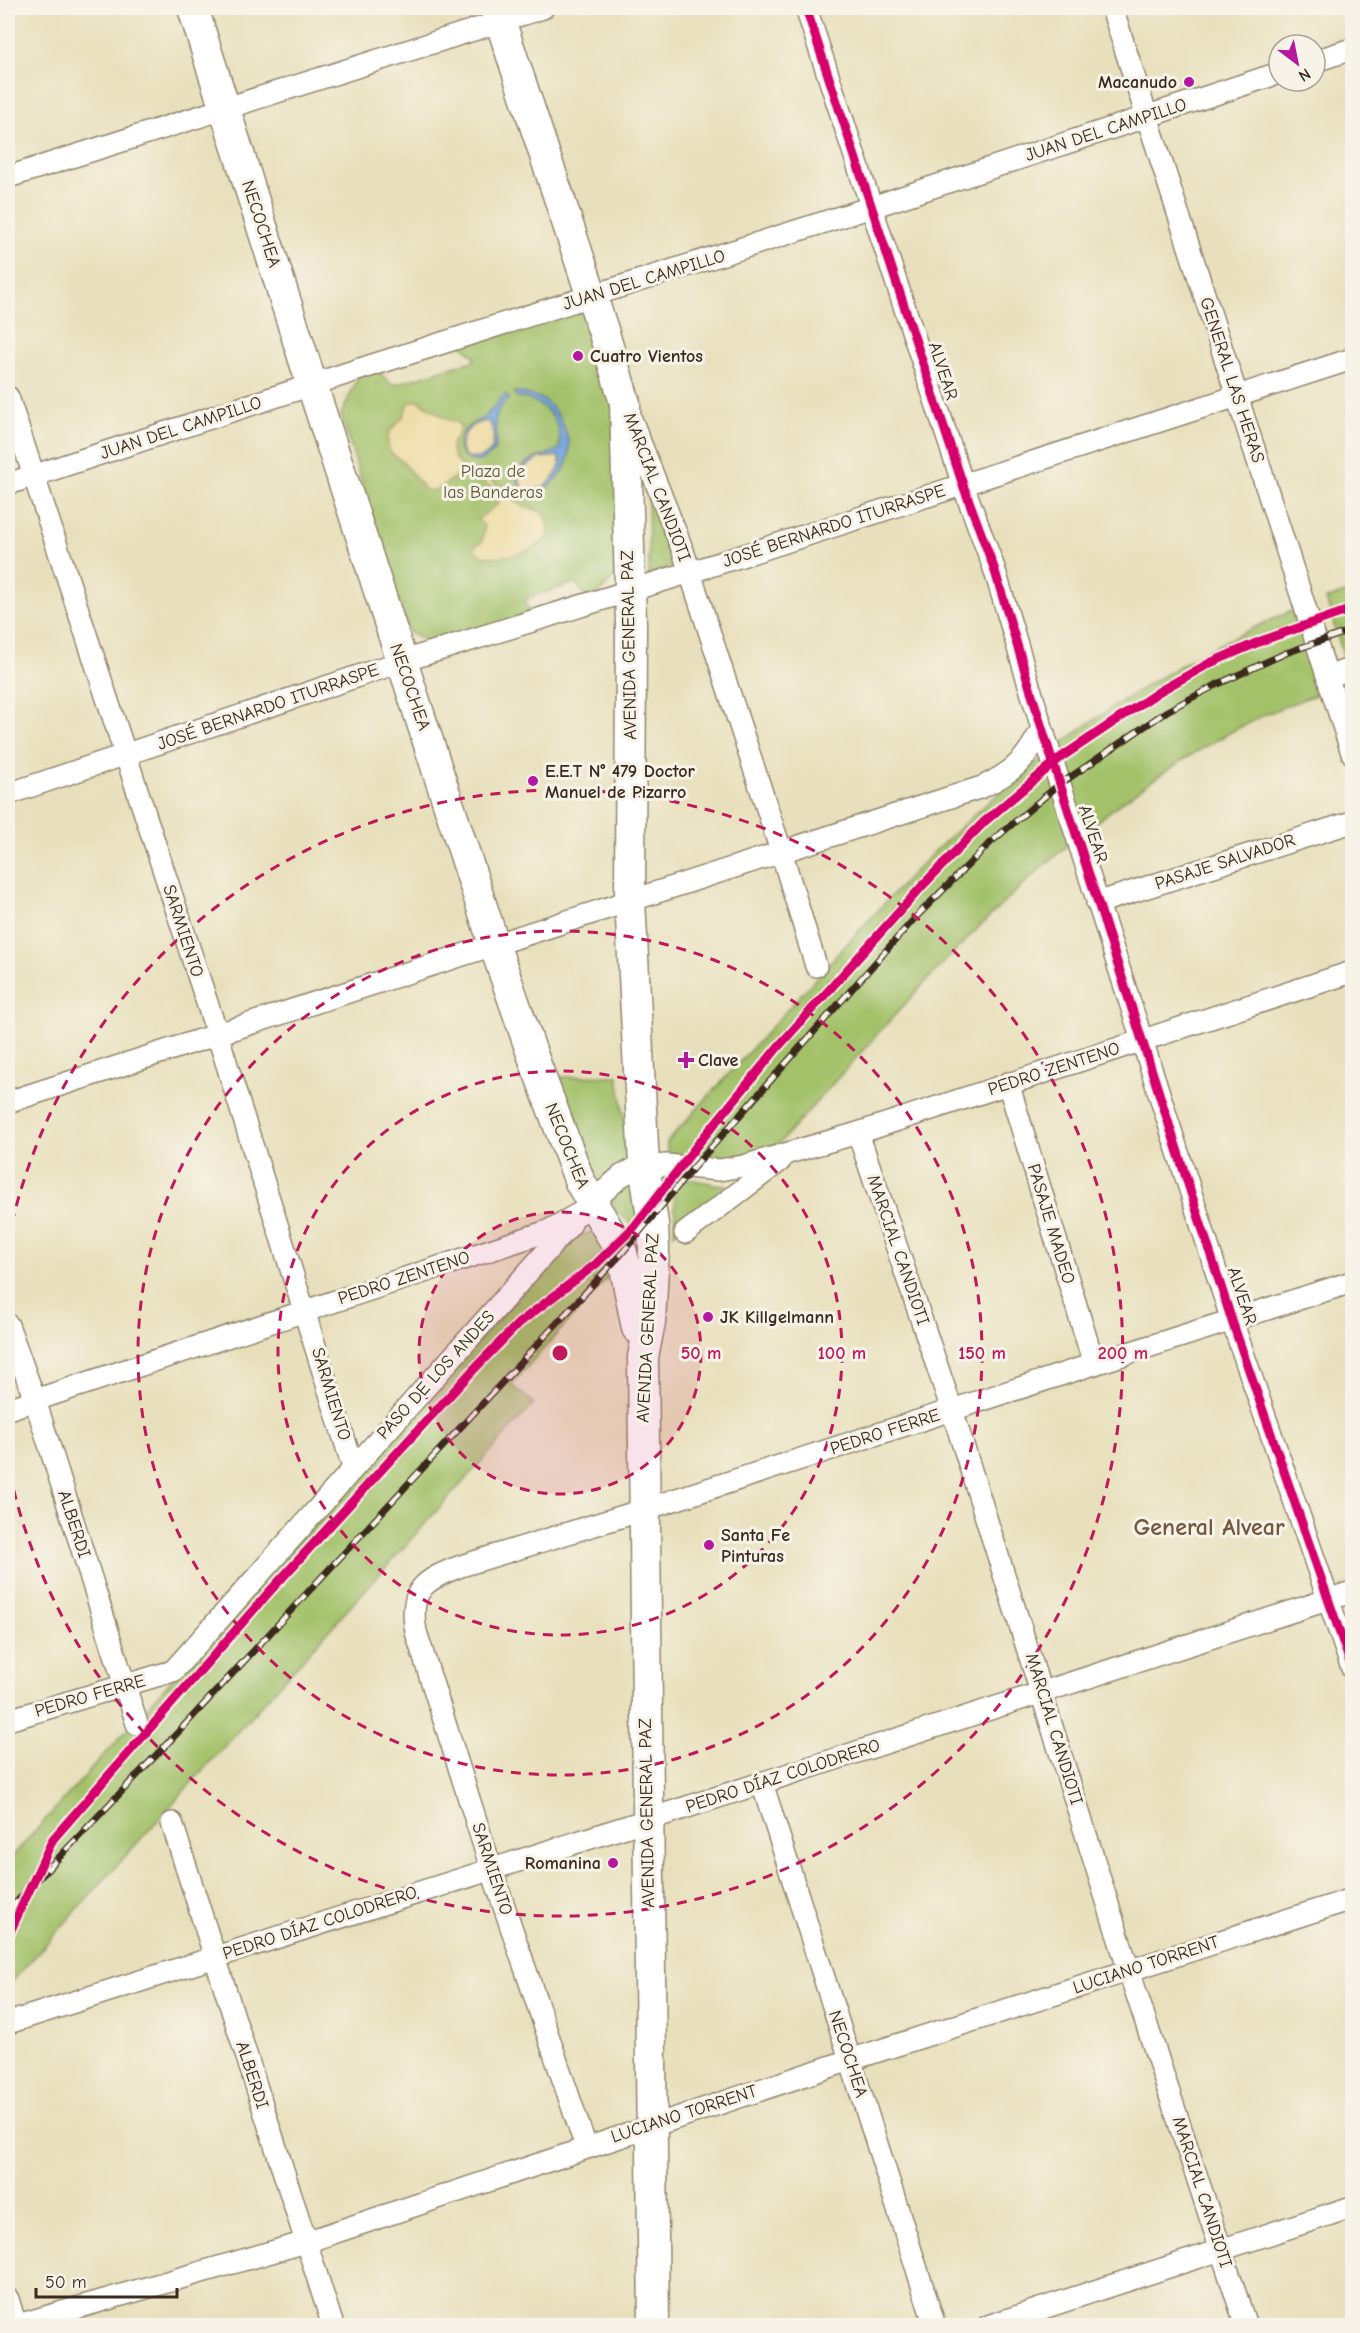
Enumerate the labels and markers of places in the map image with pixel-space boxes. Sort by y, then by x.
place label: Macanudo [1098,72,1177,93]
marker: Macanudo [1182,75,1196,89]
place label: Cuatro Vientos [590,346,703,367]
marker: Cuatro Vientos [571,349,585,363]
place label: E.E.T N° 479 Doctor Manuel de Pizarro [545,761,695,803]
marker: E.E.T N° 479 Doctor Manuel de Pizarro [526,774,540,788]
place label: Clave [698,1050,739,1071]
marker: Clave [679,1053,693,1067]
place label: JK Killgelmann [720,1307,834,1328]
marker: JK Killgelmann [701,1310,715,1324]
centre of rings [550,1343,570,1363]
place label: Santa Fe Pinturas [721,1525,790,1567]
marker: Santa Fe Pinturas [702,1538,716,1552]
place label: Romanina [525,1853,601,1874]
marker: Romanina [606,1856,620,1870]

